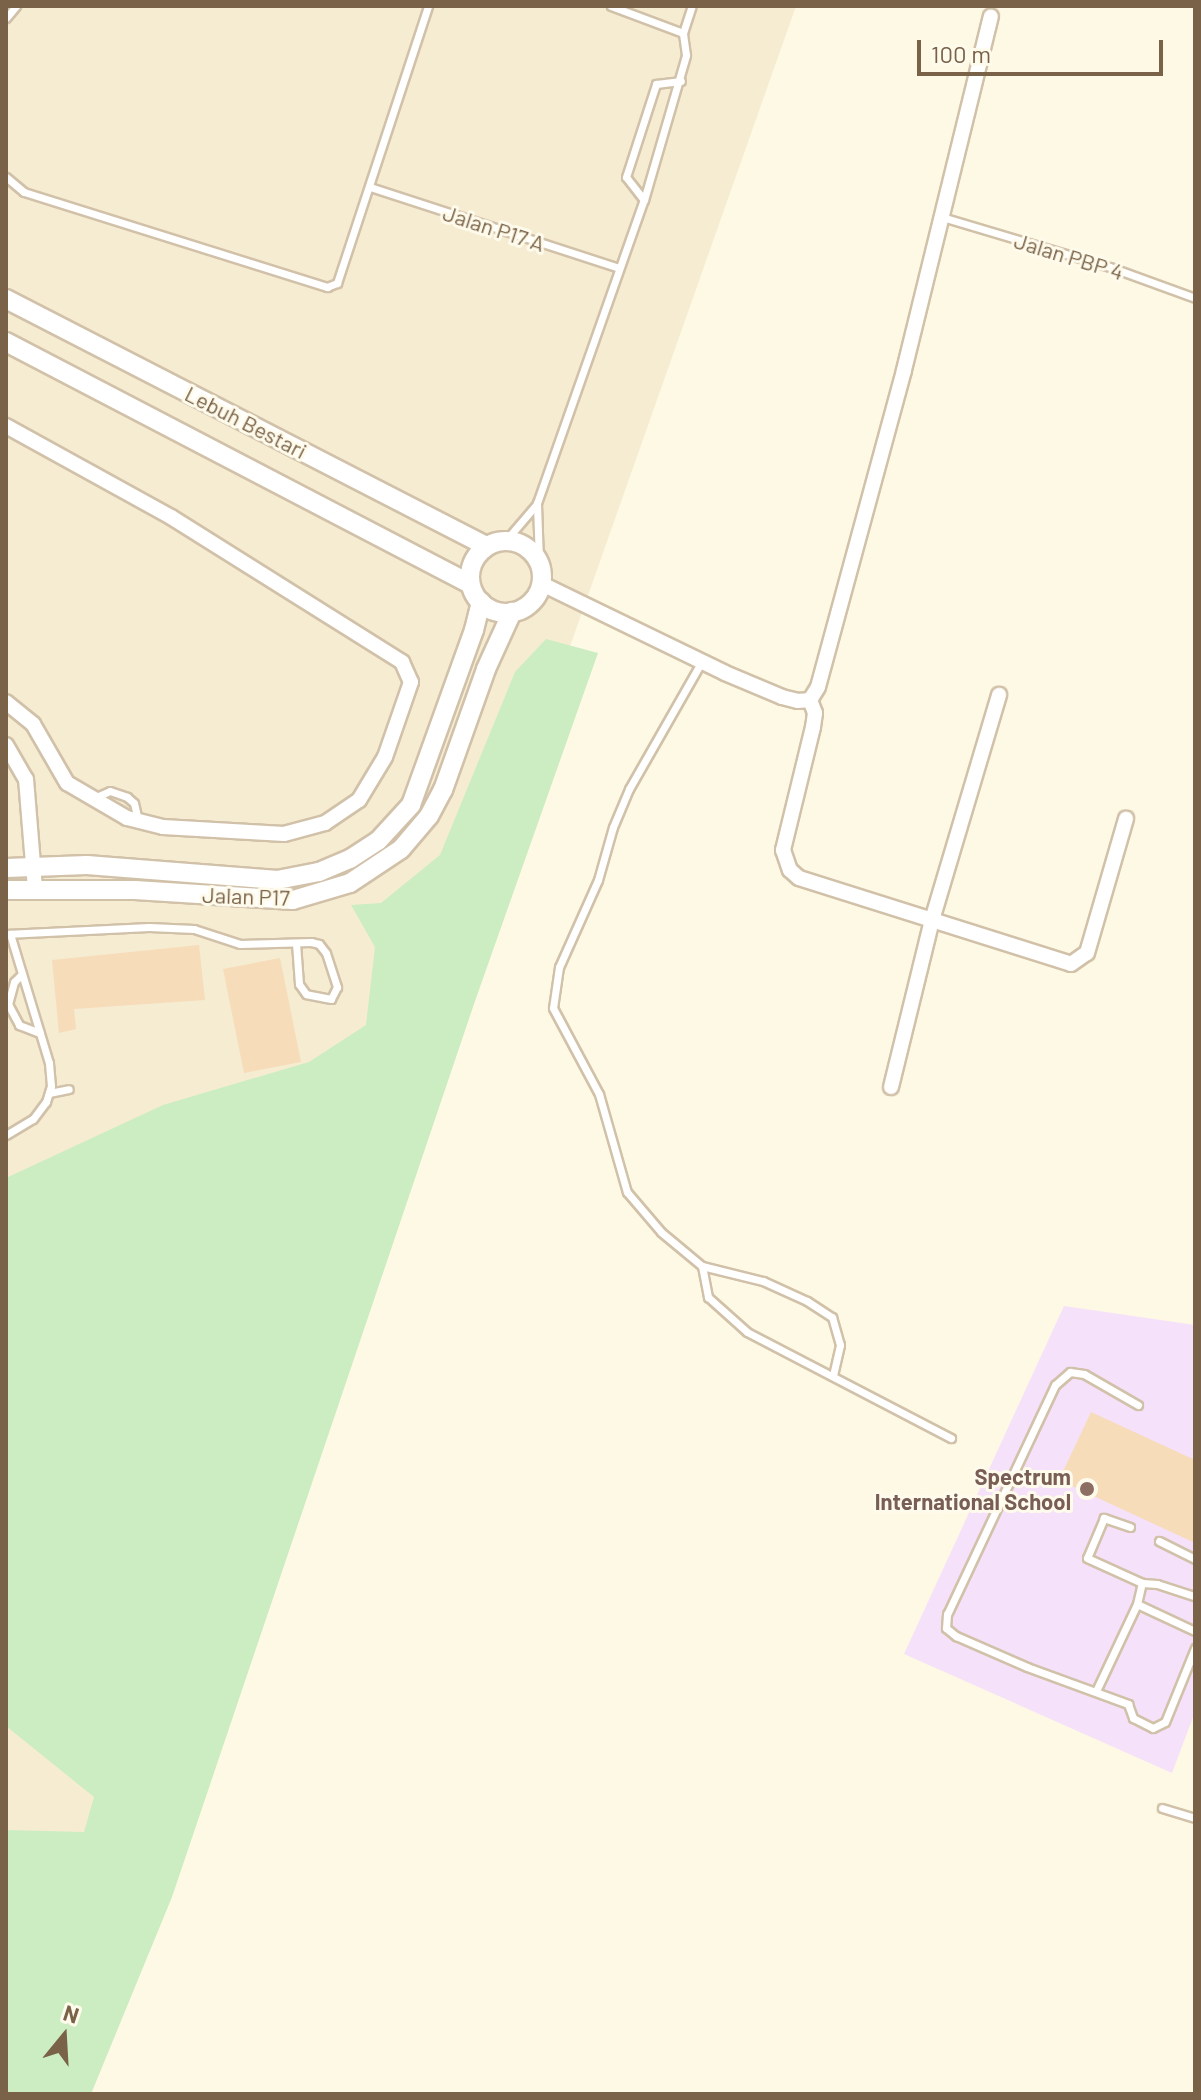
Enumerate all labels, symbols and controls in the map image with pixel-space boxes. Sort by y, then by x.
scale bar [921,24,1167,74]
text: 100 m [931,39,991,68]
street label: Jalan P17 A [440,199,548,257]
street label: Jalan PBP 4 [1011,227,1127,285]
street label: Lebuh Bestari [181,380,311,464]
street label: Jalan P17 [202,881,290,911]
place label: Spectrum International School [875,1463,1071,1514]
marker: Spectrum International School [1078,1480,1096,1498]
north arrow [24,1996,104,2076]
text: N [60,1999,82,2028]

